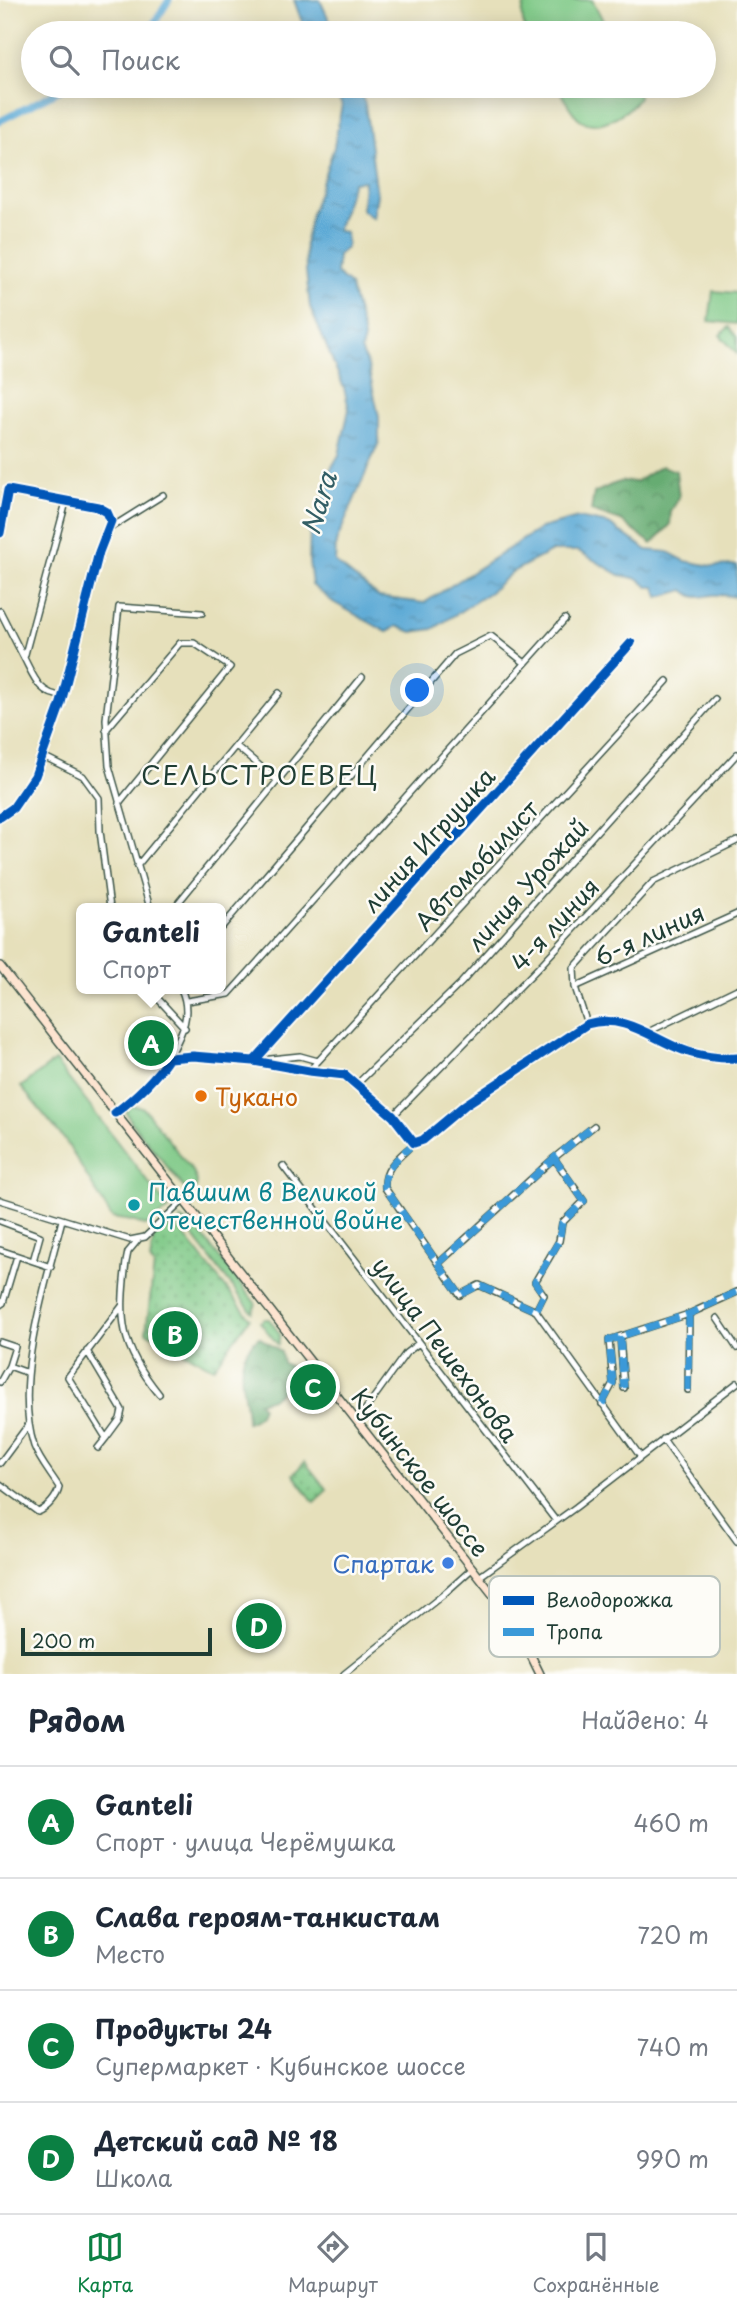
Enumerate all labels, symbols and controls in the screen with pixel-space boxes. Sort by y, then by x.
search box [21,21,716,98]
text: Поиск [101,40,180,79]
icon: search [45,41,83,79]
water label: Nara [290,466,346,539]
your location [400,673,434,707]
district label: СЕЛЬСТРОЕВЕЦ [141,755,379,794]
street label: линия Игрушка [352,759,503,920]
street label: Автомобилист [406,791,547,939]
street label: линия Урожай [457,810,596,959]
street label: 4-я линия [501,869,607,979]
street label: 6-я линия [588,894,710,974]
popup [76,903,226,994]
text: Ganteli [102,912,200,951]
text: Спорт [102,951,171,986]
pin: A [128,1017,174,1069]
place label: Тукано [215,1078,298,1114]
marker: Тукано [193,1088,209,1104]
place label: Павшим в Великой Отечественной войне [148,1173,403,1237]
marker: Павшим в Великой Отечественной войне [126,1197,142,1213]
street label: улица Пешехонова [364,1249,528,1450]
pin: B [152,1308,198,1360]
pin: C [290,1361,336,1413]
street label: Кубинское шоссе [344,1380,498,1564]
place label: Спартак [332,1545,435,1581]
marker: Спартак [440,1555,456,1571]
legend [489,1576,720,1657]
text: Велодорожка [546,1585,673,1613]
pin: D [236,1600,282,1652]
text: Тропа [546,1617,603,1645]
scale bar [21,1625,212,1657]
text: 200 m [32,1626,95,1654]
text: Рядом [28,1697,126,1742]
text: Найдено: 4 [581,1702,709,1737]
text: Ganteli [95,1785,193,1824]
text: A [42,1805,60,1840]
text: 460 m [634,1805,709,1840]
text: Спорт · улица Черёмушка [95,1824,395,1859]
text: Слава героям-танкистам [95,1897,440,1936]
text: B [43,1917,59,1952]
text: 720 m [637,1917,709,1952]
text: Место [95,1936,165,1971]
text: Продукты 24 [95,2009,272,2048]
text: C [42,2029,60,2064]
text: 740 m [637,2029,709,2064]
text: Супермаркет · Кубинское шоссе [95,2048,466,2083]
text: Детский сад № 18 [95,2121,338,2160]
text: D [42,2141,60,2176]
text: 990 m [636,2141,709,2176]
text: Школа [95,2160,172,2195]
tab: Карта [77,2228,133,2298]
tab: Маршрут [288,2228,378,2298]
tab: Сохранённые [533,2228,660,2298]

